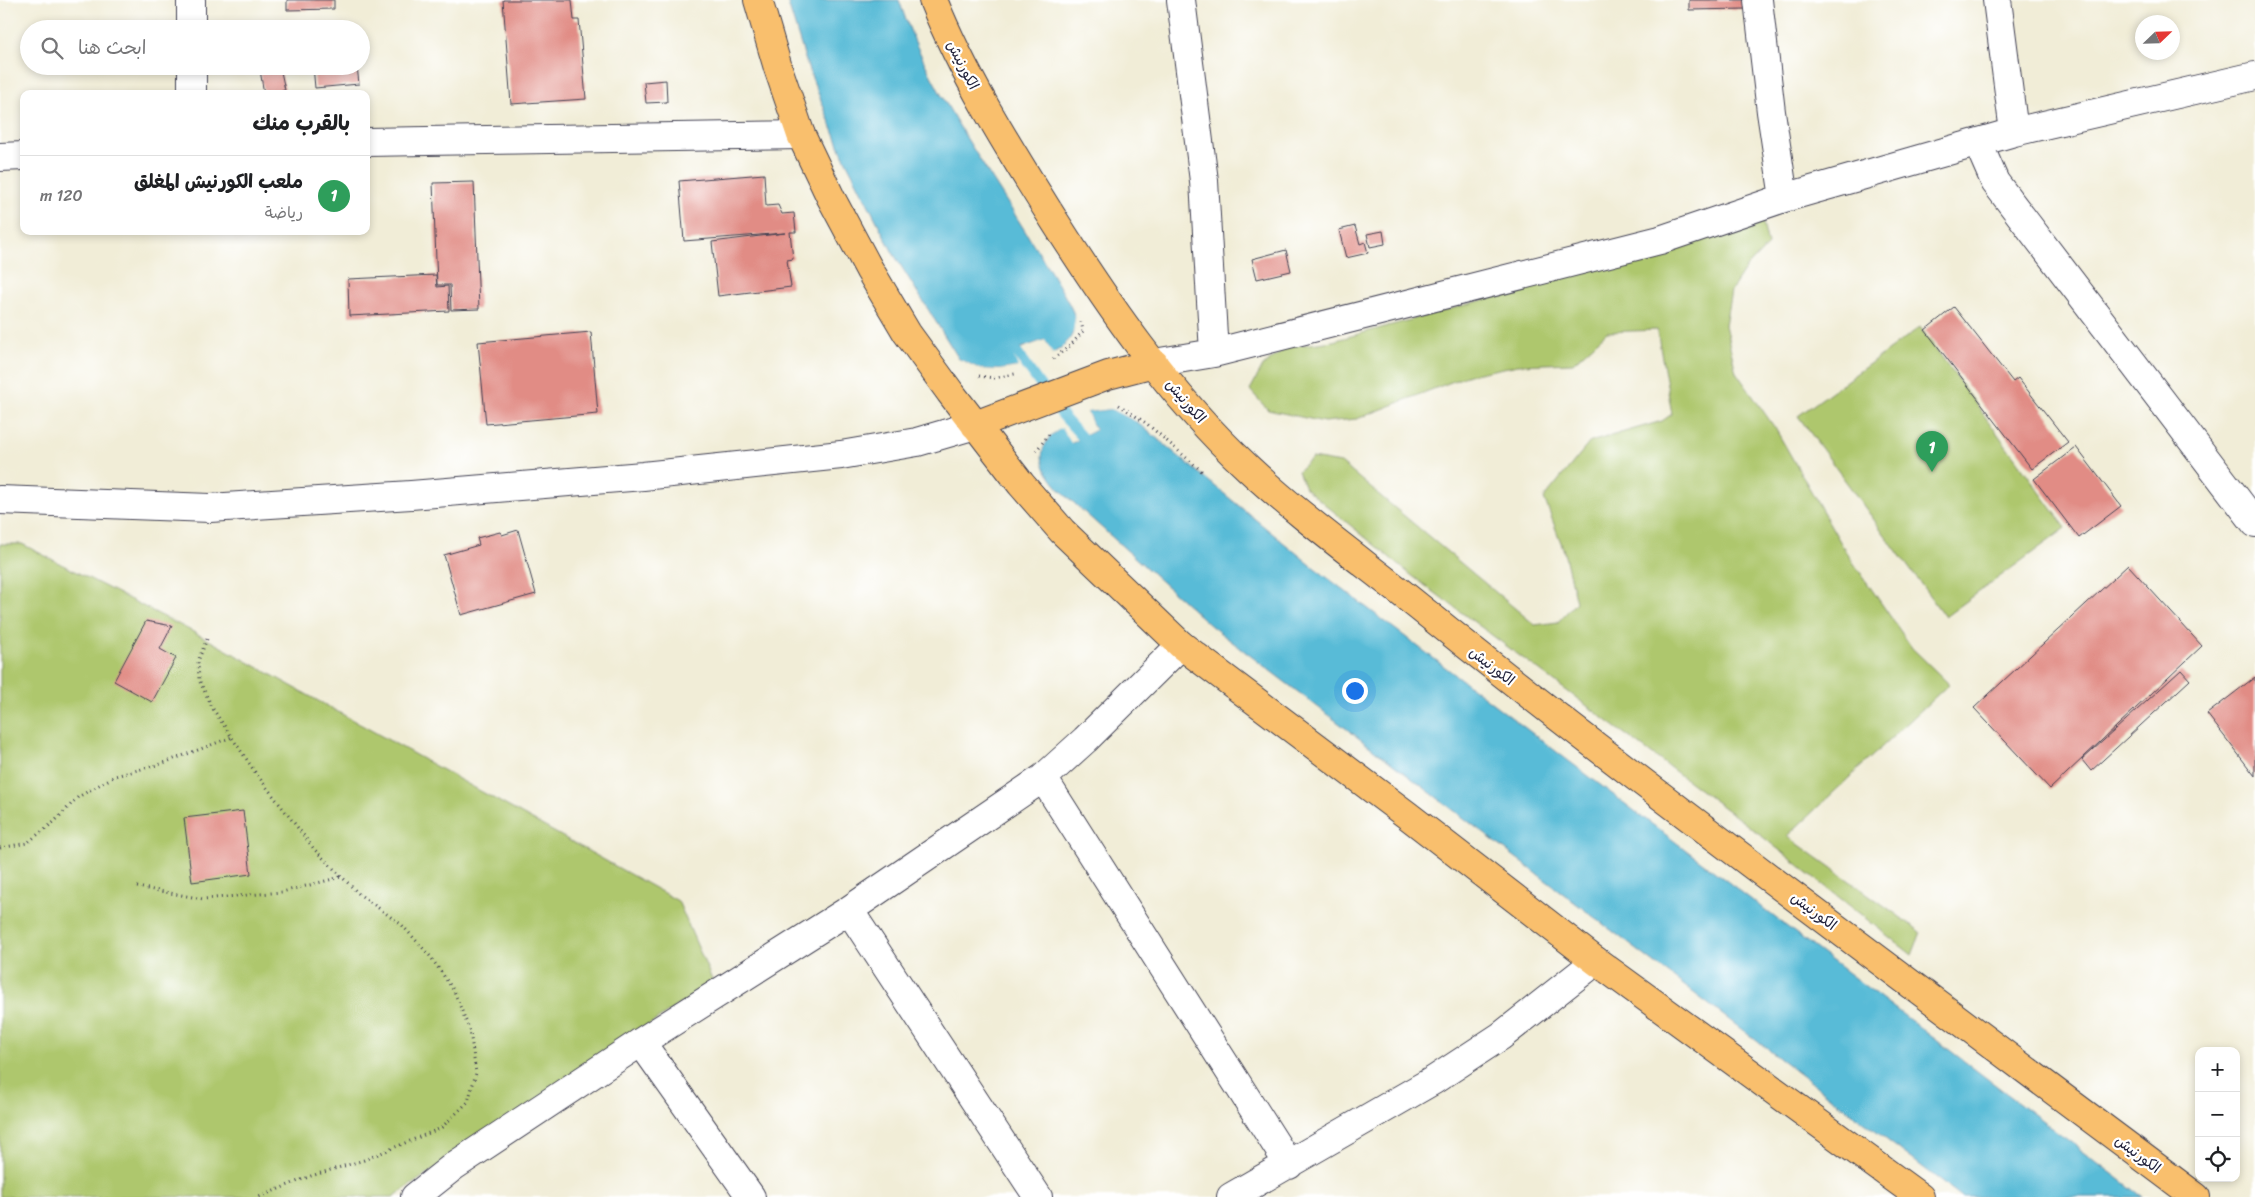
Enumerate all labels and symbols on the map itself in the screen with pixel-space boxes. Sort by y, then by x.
north arrow [2135,15,2180,60]
street label: الكورنيش [939,36,987,94]
street label: الكورنيش [1159,373,1213,429]
pin: 1 [1916,431,1948,472]
street label: الكورنيش [1463,640,1521,692]
your location [1342,678,1368,704]
street label: الكورنيش [1785,885,1843,937]
street label: الكورنيش [2109,1128,2167,1180]

